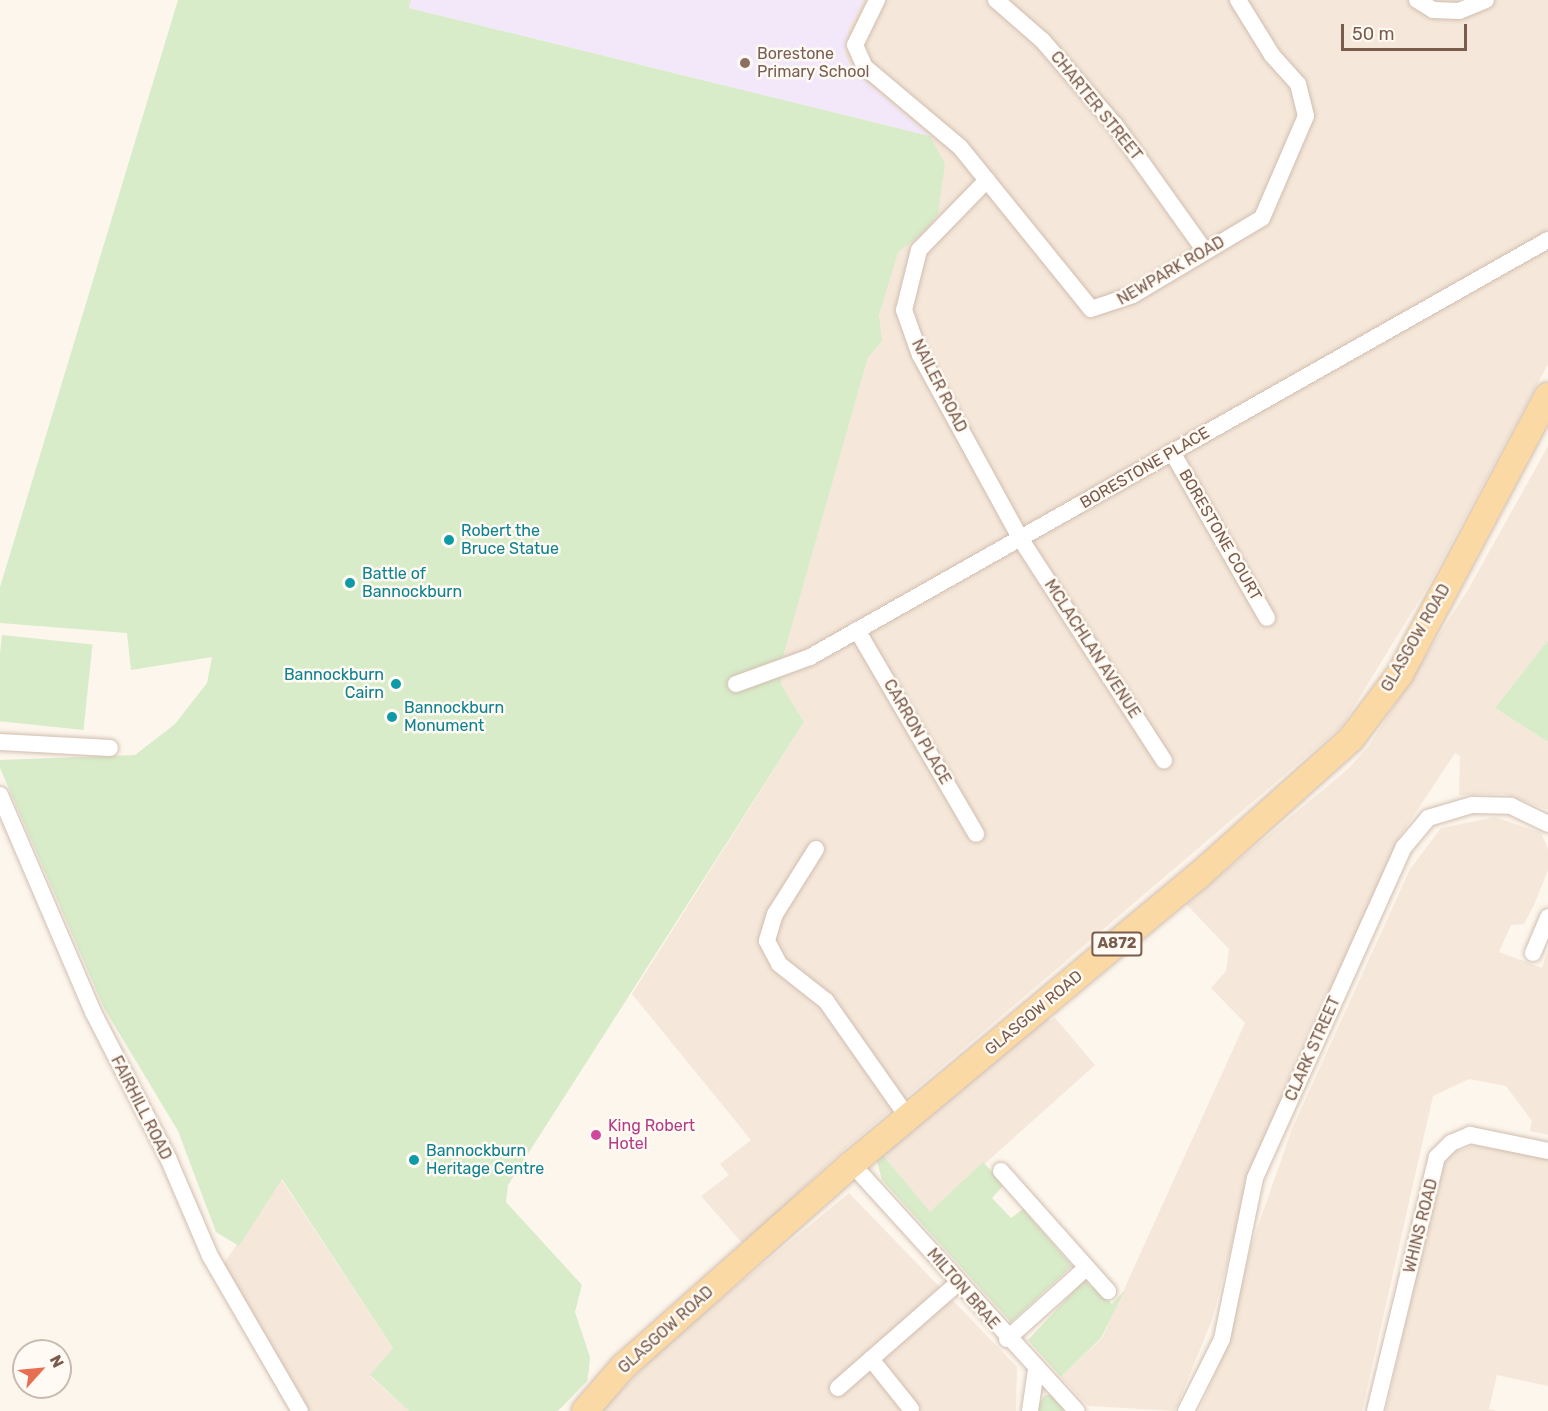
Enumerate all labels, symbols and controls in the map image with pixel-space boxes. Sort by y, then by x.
scale bar [1344,12,1470,50]
text: 50 m [1352,23,1395,45]
place label: Borestone Primary School [757,44,870,82]
street label: CHARTER STREET [1046,48,1146,164]
marker: Borestone Primary School [738,56,752,70]
street label: NEWPARK ROAD [1114,232,1228,310]
street label: NAILER ROAD [907,336,971,436]
street label: BORESTONE PLACE [1077,423,1213,513]
street label: BORESTONE COURT [1175,466,1265,604]
place label: Robert the Bruce Statue [461,521,559,559]
marker: Robert the Bruce Statue [442,533,456,547]
place label: Battle of Bannockburn [362,564,462,602]
marker: Battle of Bannockburn [343,576,357,590]
street label: MCLACHLAN AVENUE [1040,576,1144,722]
street label: GLASGOW ROAD [1377,581,1455,695]
place label: Bannockburn Cairn [284,665,384,703]
street label: CARRON PLACE [879,676,955,788]
marker: Bannockburn Cairn [389,677,403,691]
place label: Bannockburn Monument [404,698,504,736]
marker: Bannockburn Monument [385,710,399,724]
road number: A872 [1090,932,1144,956]
street label: GLASGOW ROAD [981,967,1087,1059]
street label: CLARK STREET [1281,994,1345,1104]
street label: FAIRHILL ROAD [106,1053,176,1163]
place label: King Robert Hotel [608,1116,695,1154]
marker: King Robert Hotel [589,1128,603,1142]
place label: Bannockburn Heritage Centre [426,1141,544,1179]
marker: Bannockburn Heritage Centre [407,1153,421,1167]
street label: WHINS ROAD [1400,1177,1442,1275]
street label: MILTON BRAE [923,1245,1003,1333]
street label: GLASGOW ROAD [614,1282,718,1378]
north arrow [12,1339,72,1399]
text: N [46,1352,68,1371]

